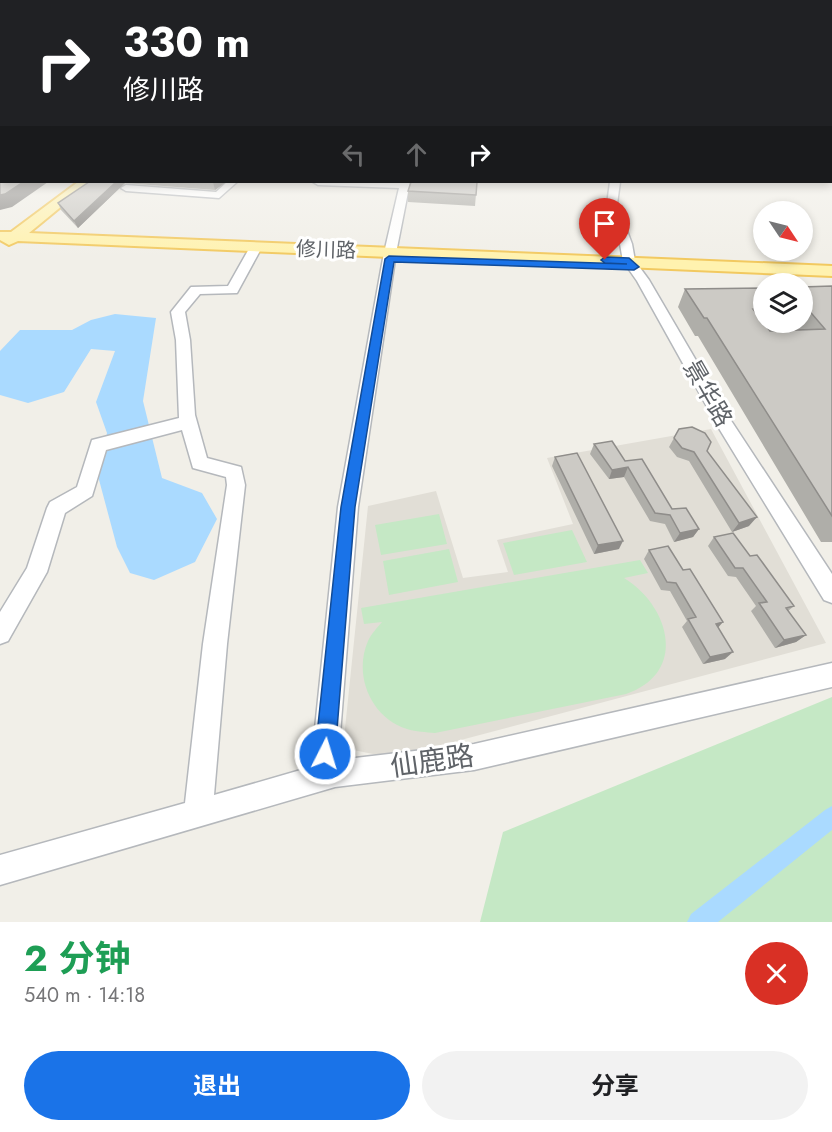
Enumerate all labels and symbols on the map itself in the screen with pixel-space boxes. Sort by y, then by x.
pin [579,198,630,260]
north arrow [753,201,813,261]
street label: 修川路 [296,234,356,266]
street label: 景华路 [675,353,741,433]
position arrow [293,722,357,786]
street label: 仙鹿路 [388,735,476,787]

